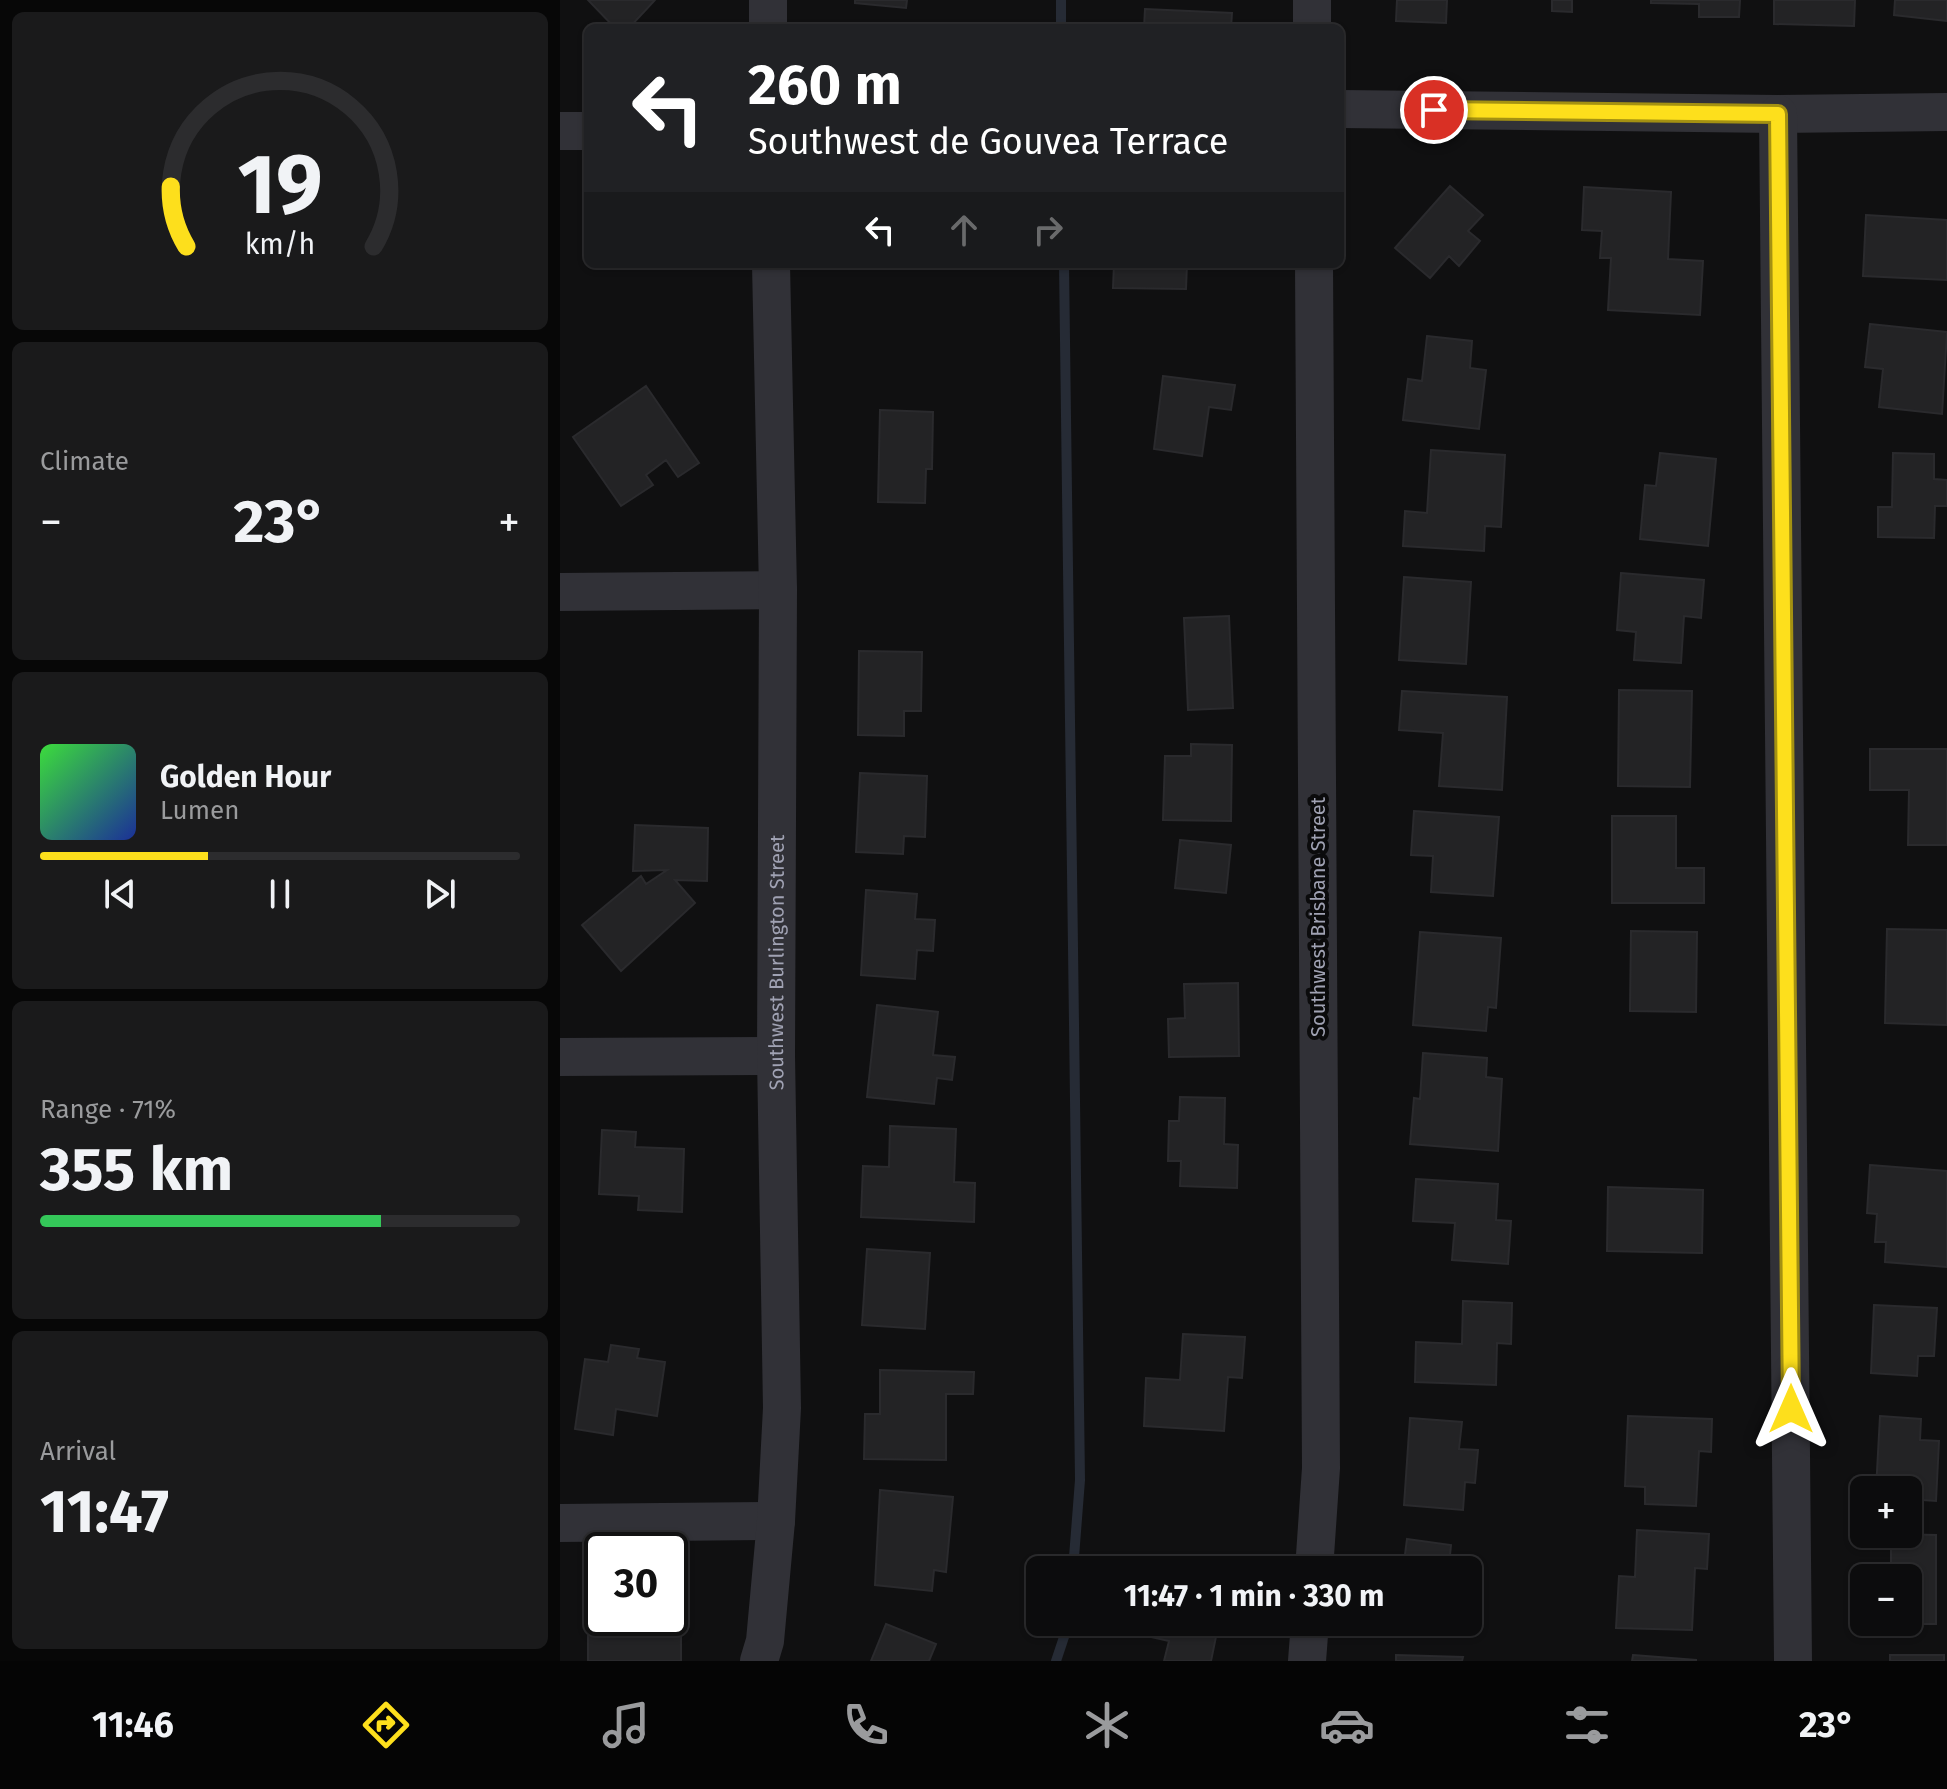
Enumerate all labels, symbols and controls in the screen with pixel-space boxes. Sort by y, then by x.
text: 260 m [748,52,902,119]
icon: left [616,56,720,160]
pin [1400,76,1468,144]
icon: arrive [1412,88,1456,132]
text: Southwest de Gouvea Terrace [748,120,1228,164]
text: 19 [237,134,323,234]
icon: left [858,208,902,252]
icon: ahead [942,208,986,252]
icon: right [1026,208,1070,252]
text: km/h [245,227,315,262]
text: Climate [40,446,129,477]
text: 23° [233,486,327,558]
text: − [40,496,62,549]
text: + [498,496,520,549]
text: Golden Hour [160,759,331,795]
text: Lumen [160,795,239,826]
street label: Southwest Brisbane Street [1306,796,1330,1037]
street label: Southwest Burlington Street [764,834,789,1091]
icon: previous [98,872,142,916]
icon: pause [258,872,302,916]
icon: next [418,872,462,916]
text: Range · 71% [40,1094,176,1125]
text: 355 km [40,1134,233,1206]
position arrow [1749,1367,1833,1451]
text: Arrival [40,1436,116,1467]
text: 11:47 [40,1476,169,1548]
map controls [1850,1476,1922,1636]
button: + [1850,1476,1922,1548]
speed limit sign: 30 [584,1532,688,1636]
button: − [1850,1564,1922,1636]
text: 11:47 · 1 min · 330 m [1124,1578,1384,1614]
icon: directions [358,1697,414,1753]
icon: music [598,1697,654,1753]
icon: phone [838,1697,894,1753]
icon: climate [1079,1697,1135,1753]
icon: car [1319,1697,1375,1753]
icon: filters [1559,1697,1615,1753]
text: 11:46 [92,1703,174,1747]
text: 23° [1799,1703,1855,1747]

